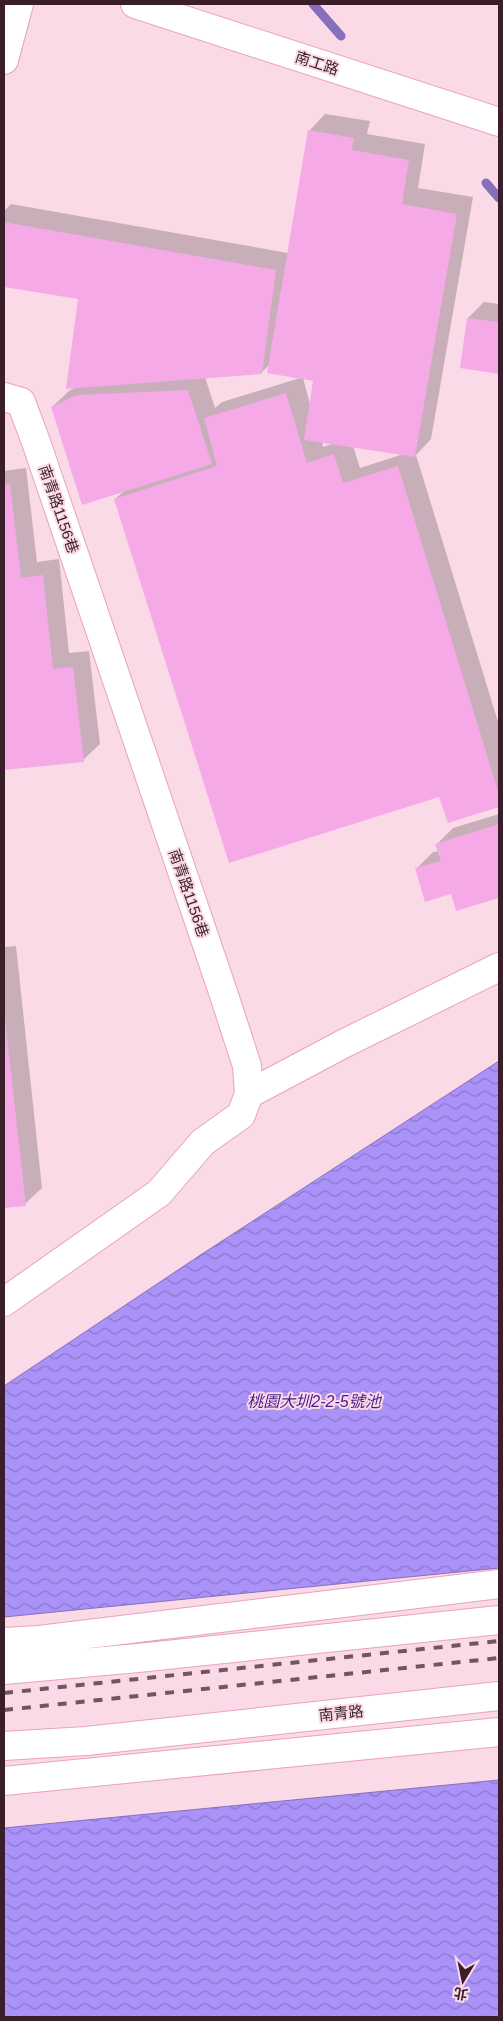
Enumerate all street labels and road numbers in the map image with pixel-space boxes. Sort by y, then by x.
street label: 南工路 [293,48,341,78]
street label: 南青路1156巷 [36,463,82,555]
street label: 南青路1156巷 [166,847,212,939]
street label: 南青路 [318,1702,364,1724]

